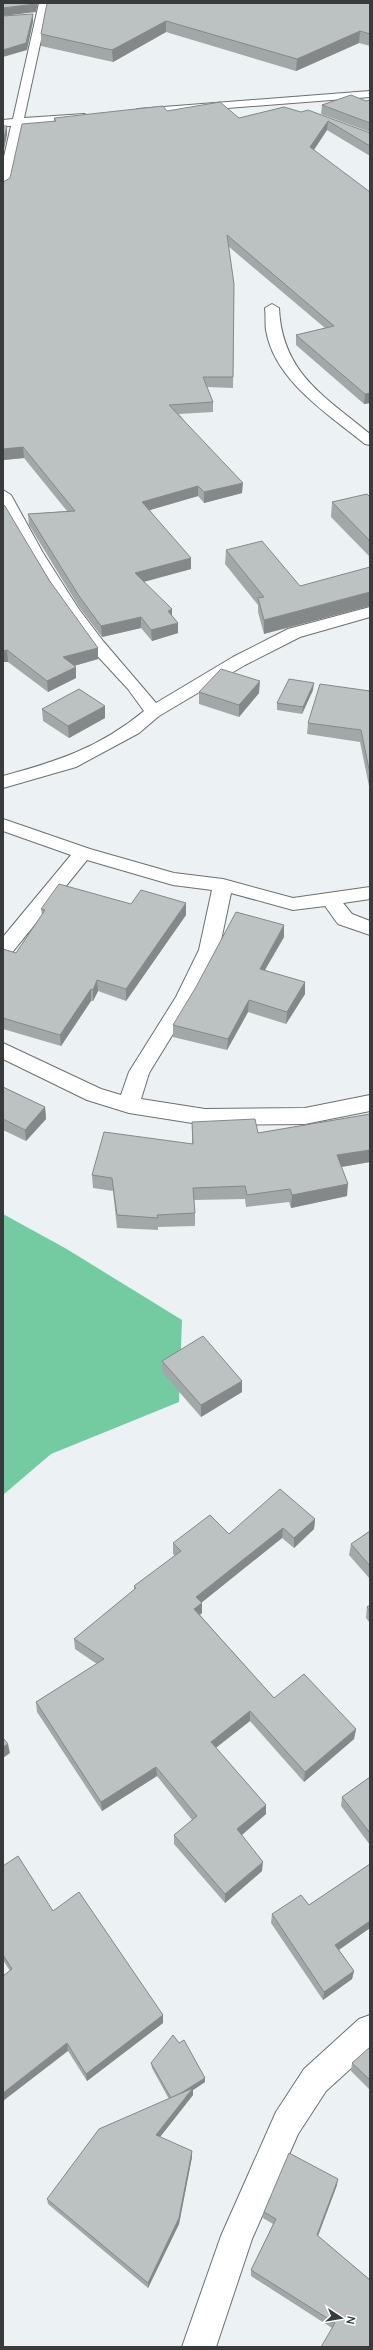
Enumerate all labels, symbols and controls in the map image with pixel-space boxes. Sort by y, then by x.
north arrow [321,2298,361,2338]
text: N [343,2315,359,2326]

